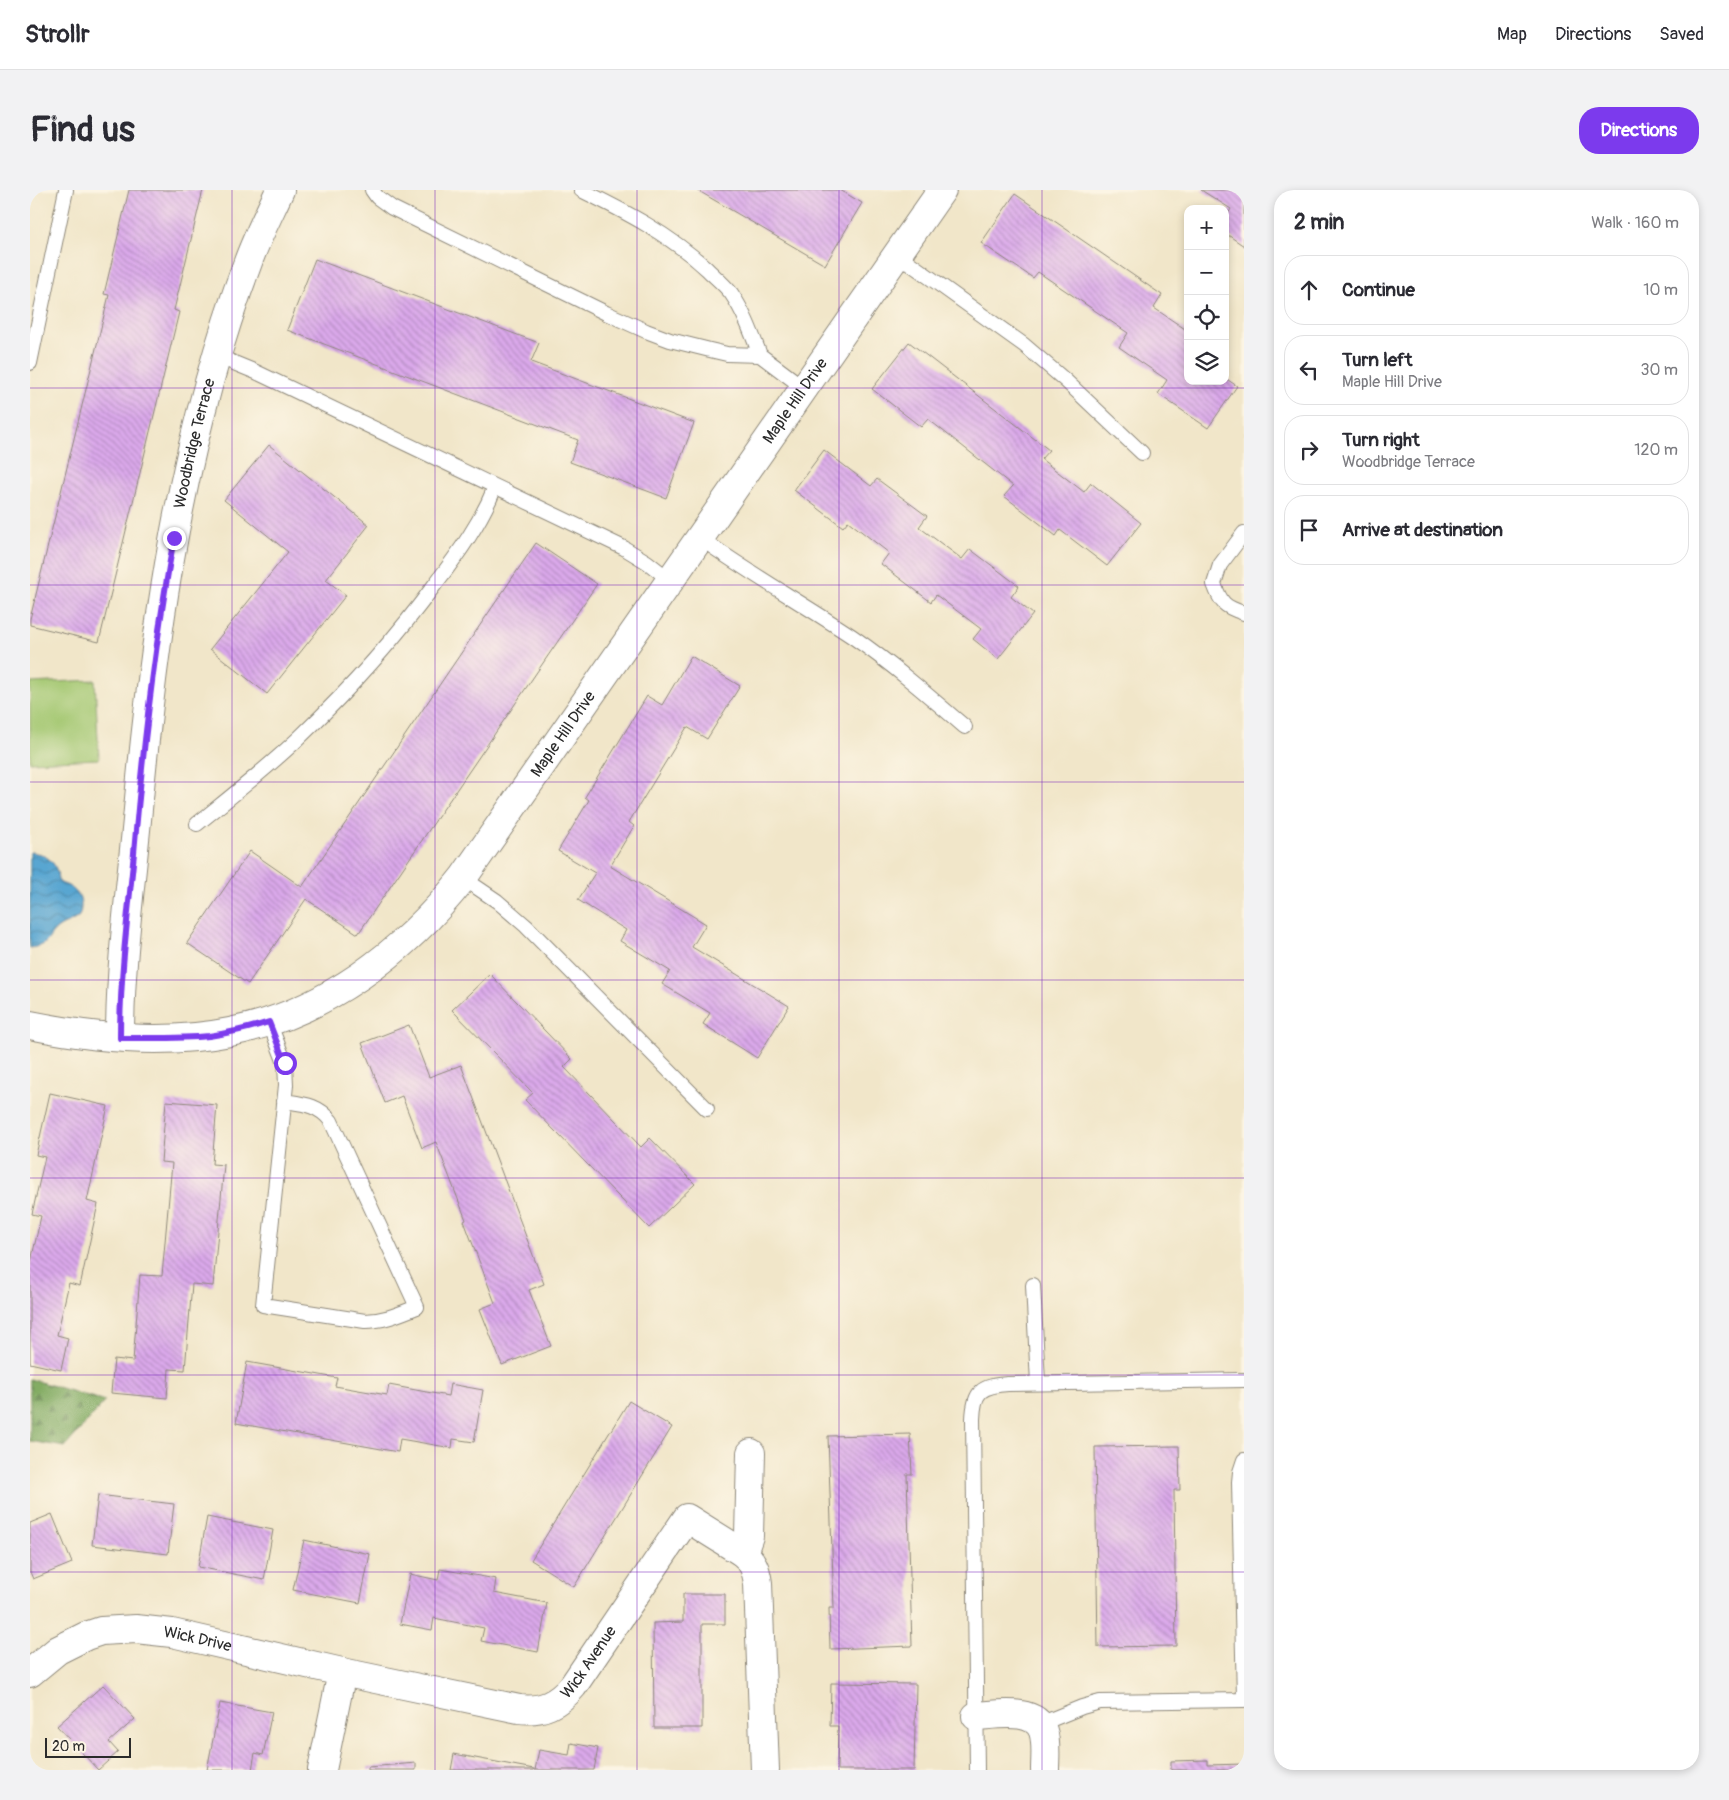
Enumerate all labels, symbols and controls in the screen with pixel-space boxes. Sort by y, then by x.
text: Strollr [25,20,90,49]
text: Map [1497,23,1527,46]
text: Directions [1555,23,1631,46]
text: Saved [1659,23,1704,46]
button: Directions [1579,107,1699,154]
text: Find us [30,108,135,152]
map controls [1184,205,1229,385]
button: + [1184,205,1229,250]
text: 2 min [1294,209,1344,236]
text: Walk · 160 m [1591,213,1679,233]
button: − [1184,250,1229,295]
icon: ahead [1295,276,1323,304]
text: Continue [1342,278,1415,302]
text: 10 m [1643,280,1678,300]
button: locate [1184,295,1229,340]
button: layers [1184,340,1229,385]
text: Turn left [1342,348,1412,372]
street label: Maple Hill Drive [758,354,832,448]
icon: left [1295,356,1323,384]
text: 30 m [1640,360,1678,380]
text: Maple Hill Drive [1342,372,1442,392]
street label: Woodbridge Terrace [169,376,220,510]
text: Turn right [1342,428,1420,452]
icon: right [1295,436,1323,464]
text: 120 m [1634,440,1678,460]
text: Woodbridge Terrace [1342,452,1475,472]
icon: arrive [1295,516,1323,544]
text: Arrive at destination [1342,518,1503,542]
route end [163,527,186,550]
street label: Maple Hill Drive [526,687,600,781]
route start [274,1052,297,1075]
street label: Wick Drive [163,1622,234,1656]
street label: Wick Avenue [557,1622,621,1703]
scale bar [45,1735,131,1758]
text: 20 m [52,1738,85,1755]

